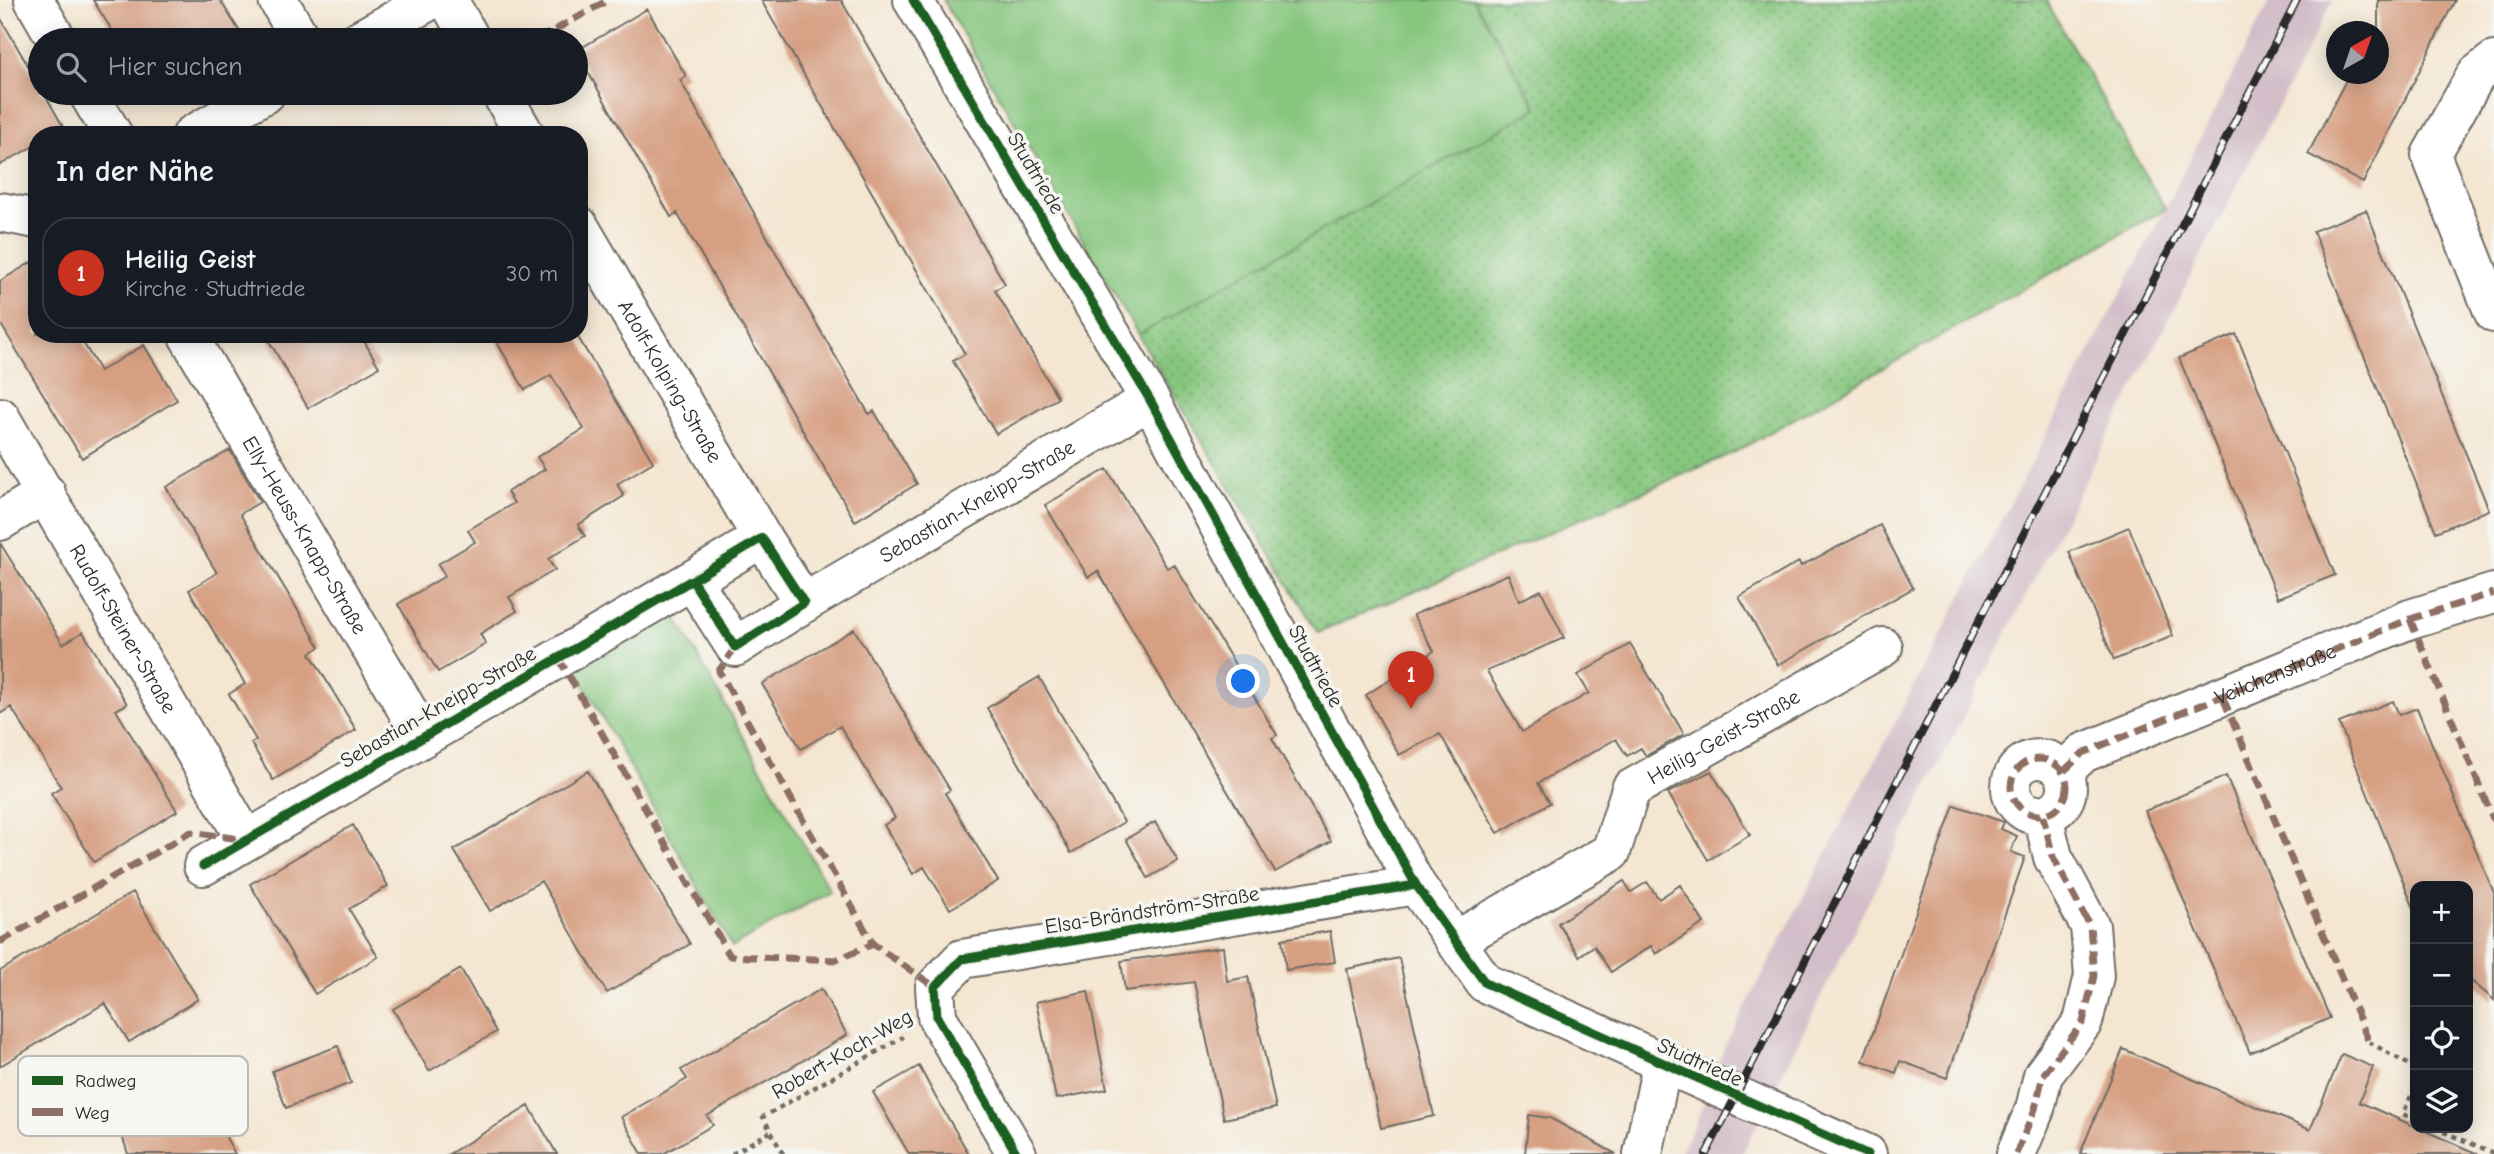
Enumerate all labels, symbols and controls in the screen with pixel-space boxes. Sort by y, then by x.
north arrow [2326,21,2389,84]
search box [28,28,588,105]
icon: search [52,48,90,86]
text: Hier suchen [108,52,243,82]
street label: Studtriede [1002,128,1070,218]
text: In der Nähe [56,154,214,189]
text: Heilig Geist [125,245,256,275]
text: 1 [76,260,86,287]
text: 30 m [506,260,558,287]
text: Kirche · Studtriede [125,275,305,302]
street label: Adolf-Kolping-Straße [613,296,727,467]
street label: Elly-Heuss-Knapp-Straße [238,432,372,638]
street label: Sebastian-Kneipp-Straße [875,435,1079,568]
street label: Rudolf-Steiner-Straße [65,540,182,718]
street label: Studtriede [1284,620,1348,712]
street label: Veilchenstraße [2211,639,2339,710]
street label: Sebastian-Kneipp-Straße [336,641,540,773]
pin: 1 [1388,651,1434,709]
your location [1226,664,1260,698]
street label: Heilig-Geist-Straße [1643,684,1804,789]
street label: Elsa-Brändström-Straße [1043,881,1261,939]
map controls [2410,881,2473,1133]
button: + [2410,881,2473,944]
button: − [2410,944,2473,1007]
street label: Robert-Koch-Weg [767,1004,917,1104]
button: locate [2410,1007,2473,1070]
street label: Studtriede [1654,1033,1746,1091]
legend [18,1056,248,1136]
text: Radweg [75,1070,137,1092]
button: layers [2410,1070,2473,1133]
text: Weg [75,1102,110,1124]

